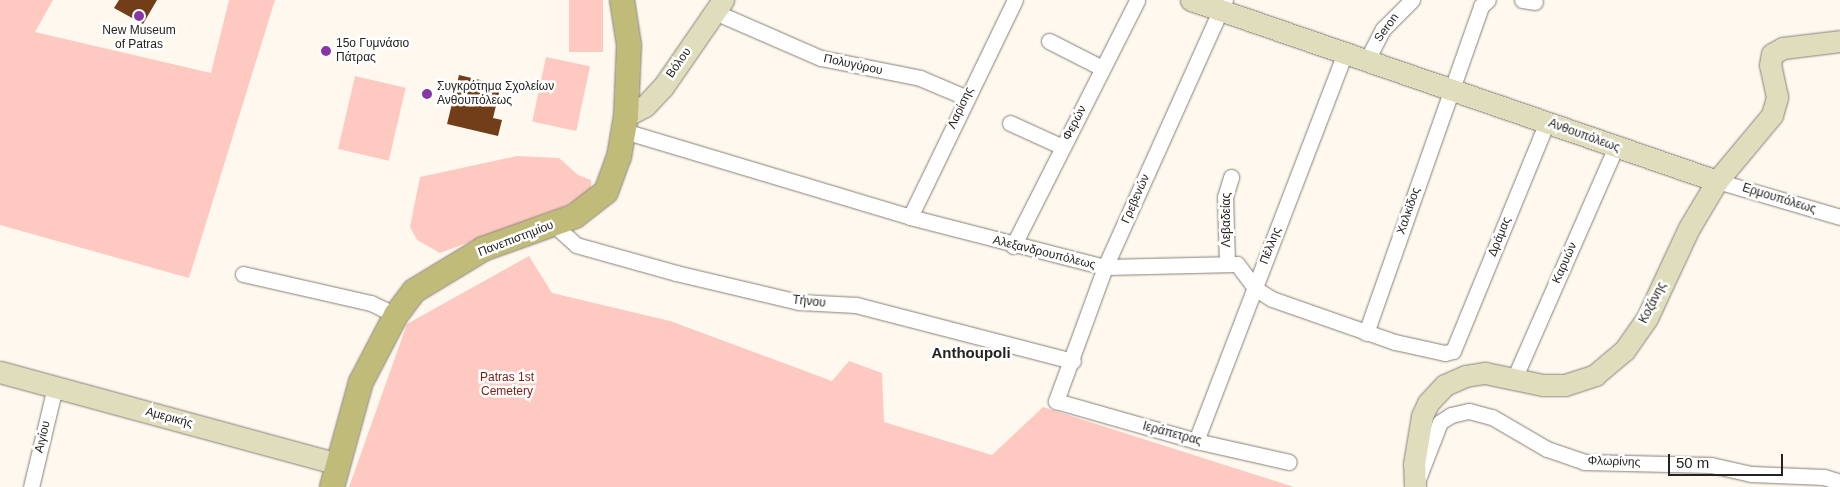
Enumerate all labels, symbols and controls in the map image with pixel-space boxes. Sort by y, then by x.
marker: New Museum of Patras [133,10,145,22]
street label: Seron [1372,11,1402,45]
place label: New Museum of Patras [102,24,176,52]
place label: 15ο Γυμνάσιο Πάτρας [336,37,409,65]
marker: 15ο Γυμνάσιο Πάτρας [320,45,332,57]
street label: Βόλου [663,45,695,81]
street label: Πολυγύρου [822,52,884,78]
place label: Συγκρότημα Σχολείων Ανθουπόλεως [437,80,554,108]
street label: Λαρίσης [945,85,977,131]
marker: Συγκρότημα Σχολείων Ανθουπόλεως [421,88,433,100]
street label: Φερών [1060,103,1090,143]
street label: Ανθουπόλεως [1546,116,1622,156]
street label: Γρεβενών [1119,172,1153,226]
street label: Ερμουπόλεως [1740,181,1818,217]
street label: Χαλκίδος [1394,186,1424,236]
street label: Λεβαδείας [1220,193,1234,247]
street label: Δράμας [1486,215,1514,259]
street label: Πανεπιστημίου [476,218,556,260]
street label: Πέλλης [1257,225,1285,267]
street label: Αλεξανδρουπόλεως [991,233,1097,273]
street label: Καρυών [1550,240,1580,286]
street label: Κοζάνης [1637,280,1669,326]
street label: Τήνου [792,293,826,311]
district label: Anthoupoli [931,344,1011,362]
park label: Patras 1st Cemetery [480,371,534,399]
street label: Αμερικής [144,405,194,431]
street label: Ιεράπετρας [1141,419,1203,449]
street label: Αιγίου [32,420,54,454]
scale bar [1670,444,1785,476]
street label: Φλωρίνης [1587,454,1641,470]
text: 50 m [1676,454,1709,471]

